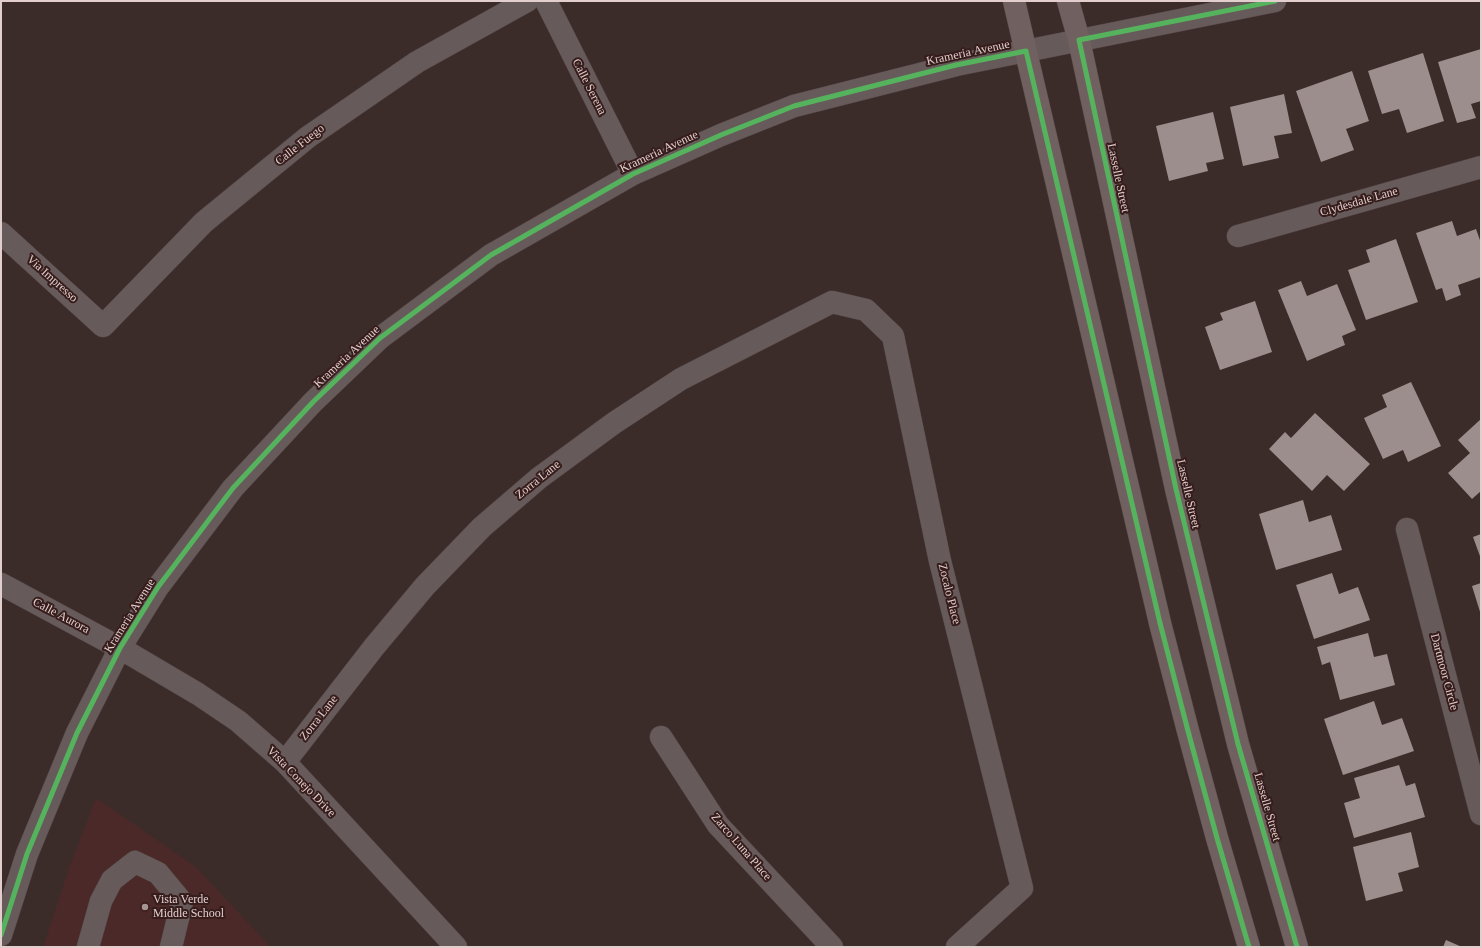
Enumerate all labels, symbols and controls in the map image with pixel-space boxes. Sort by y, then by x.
street label: Krameria Avenue [925,37,1011,69]
street label: Calle Serena [569,57,609,117]
street label: Calle Fuego [273,121,327,169]
street label: Krameria Avenue [618,128,700,176]
street label: Lasselle Street [1104,142,1132,214]
street label: Clydesdale Lane [1318,184,1400,220]
street label: Via Impresso [24,252,80,306]
street label: Krameria Avenue [311,323,383,391]
street label: Zorra Lane [513,458,563,502]
street label: Lasselle Street [1173,458,1203,530]
street label: Zocalo Place [934,562,964,626]
street label: Krameria Avenue [101,576,159,656]
street label: Calle Aurora [30,595,92,637]
street label: Dartmoor Circle [1427,632,1461,712]
street label: Zorra Lane [297,692,341,744]
street label: Vista Conejo Drive [264,744,338,820]
street label: Lasselle Street [1250,771,1284,843]
street label: Zarco Luna Place [708,810,774,884]
place label: Vista Verde Middle School [153,893,224,921]
marker: Vista Verde Middle School [140,902,150,912]

